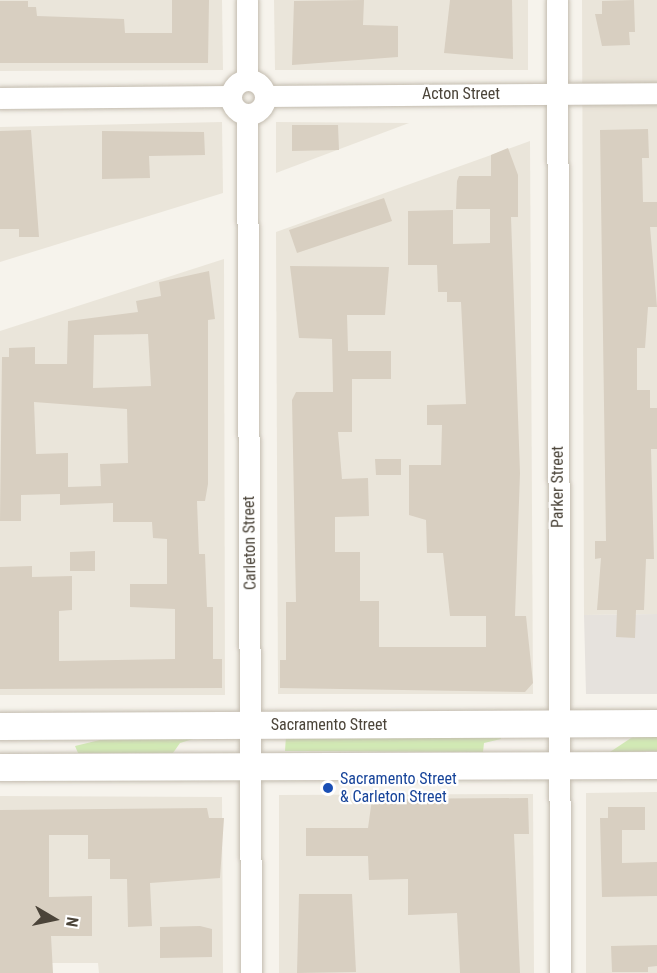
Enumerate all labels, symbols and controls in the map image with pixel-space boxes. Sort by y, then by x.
street label: Acton Street [422,84,500,104]
street label: Parker Street [548,446,568,528]
street label: Carleton Street [240,496,260,590]
street label: Sacramento Street [271,715,387,735]
place label: Sacramento Street & Carleton Street [340,769,457,807]
marker: Sacramento Street & Carleton Street [321,781,335,795]
north arrow [24,889,84,949]
text: N [62,916,82,928]

